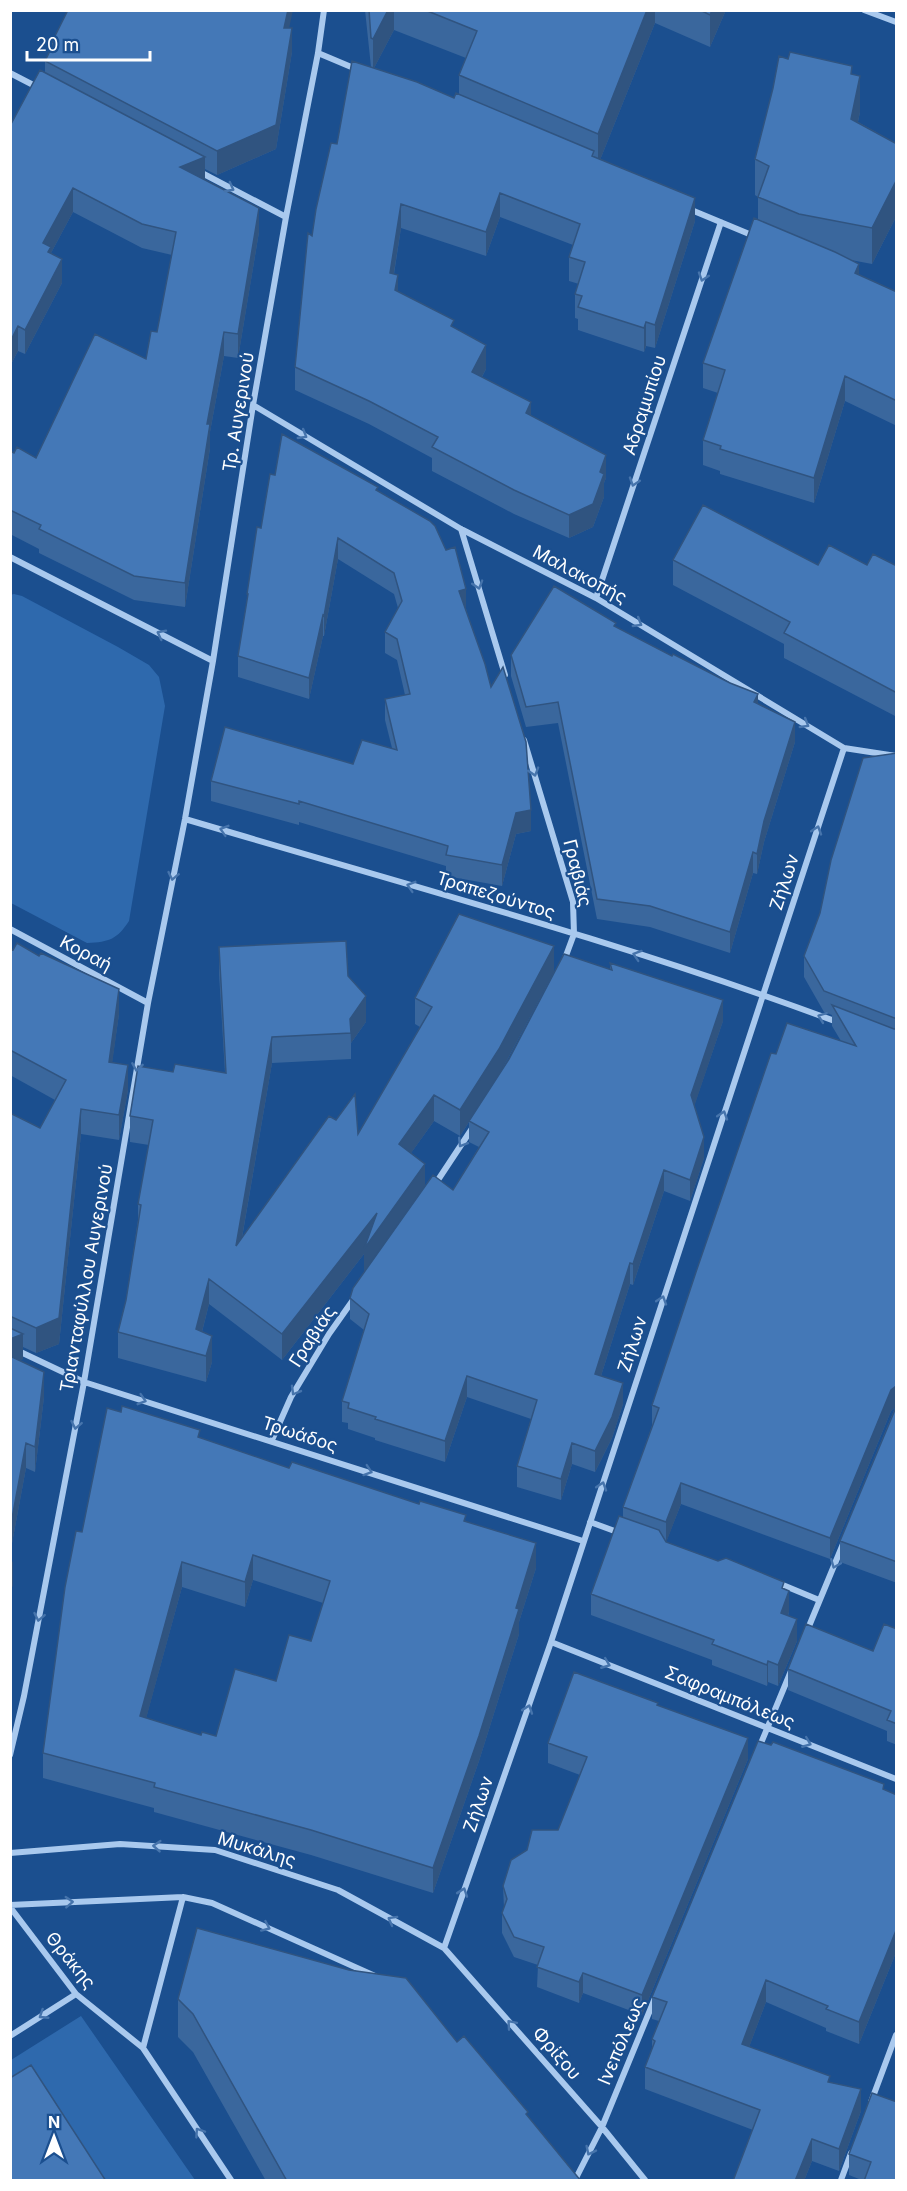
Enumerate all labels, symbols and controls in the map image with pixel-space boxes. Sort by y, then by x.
scale bar [27,24,150,62]
text: 20 m [36,34,79,55]
one-way arrow [223,181,234,192]
one-way arrow [697,272,710,282]
street label: Τρ. Αυγερινού [218,351,258,473]
street label: Αδραμυπίου [618,352,670,458]
one-way arrow [297,428,307,440]
one-way arrow [629,476,642,487]
street label: Μαλακοπής [529,540,631,608]
one-way arrow [471,580,483,590]
one-way arrow [632,616,642,628]
one-way arrow [157,630,168,641]
one-way arrow [799,717,809,728]
one-way arrow [527,766,539,777]
one-way arrow [219,825,230,837]
one-way arrow [810,825,822,836]
street label: Γραβιάς [559,837,597,909]
street label: Ζήλων [765,851,803,913]
street label: Τραπεζούντος [434,867,558,923]
one-way arrow [168,871,181,881]
one-way arrow [406,881,417,893]
street label: Κοραή [56,931,116,975]
one-way arrow [632,949,643,962]
one-way arrow [817,1012,828,1024]
one-way arrow [131,1062,144,1072]
one-way arrow [716,1110,728,1121]
one-way arrow [458,1137,470,1147]
street label: Τριανταφύλλου Αυγερινού [56,1162,116,1394]
one-way arrow [655,1295,668,1306]
street label: Γραβιάς [284,1301,340,1371]
street label: Ζήλων [613,1313,651,1375]
one-way arrow [290,1385,302,1395]
one-way arrow [136,1393,147,1405]
street label: Τρωάδος [260,1412,340,1456]
one-way arrow [70,1420,83,1430]
one-way arrow [362,1464,373,1477]
one-way arrow [594,1481,607,1492]
one-way arrow [830,1558,842,1569]
one-way arrow [33,1611,46,1621]
one-way arrow [600,1657,611,1669]
street label: Σαφραμπόλεως [662,1661,798,1733]
one-way arrow [521,1704,534,1714]
one-way arrow [801,1736,811,1749]
street label: Ζήλων [459,1773,497,1835]
street label: Μυκάλης [215,1827,299,1871]
one-way arrow [152,1840,161,1853]
one-way arrow [456,1887,469,1898]
one-way arrow [64,1896,73,1909]
one-way arrow [388,1916,398,1927]
one-way arrow [259,1920,270,1932]
street label: Θράκης [42,1927,100,1993]
street label: Ινεπόλεως [593,1994,649,2088]
one-way arrow [39,2008,50,2019]
one-way arrow [507,2021,518,2031]
street label: Φρίξου [528,2022,586,2084]
north arrow [24,2107,84,2167]
text: N [48,2112,60,2132]
one-way arrow [194,2128,206,2138]
one-way arrow [585,2144,597,2155]

